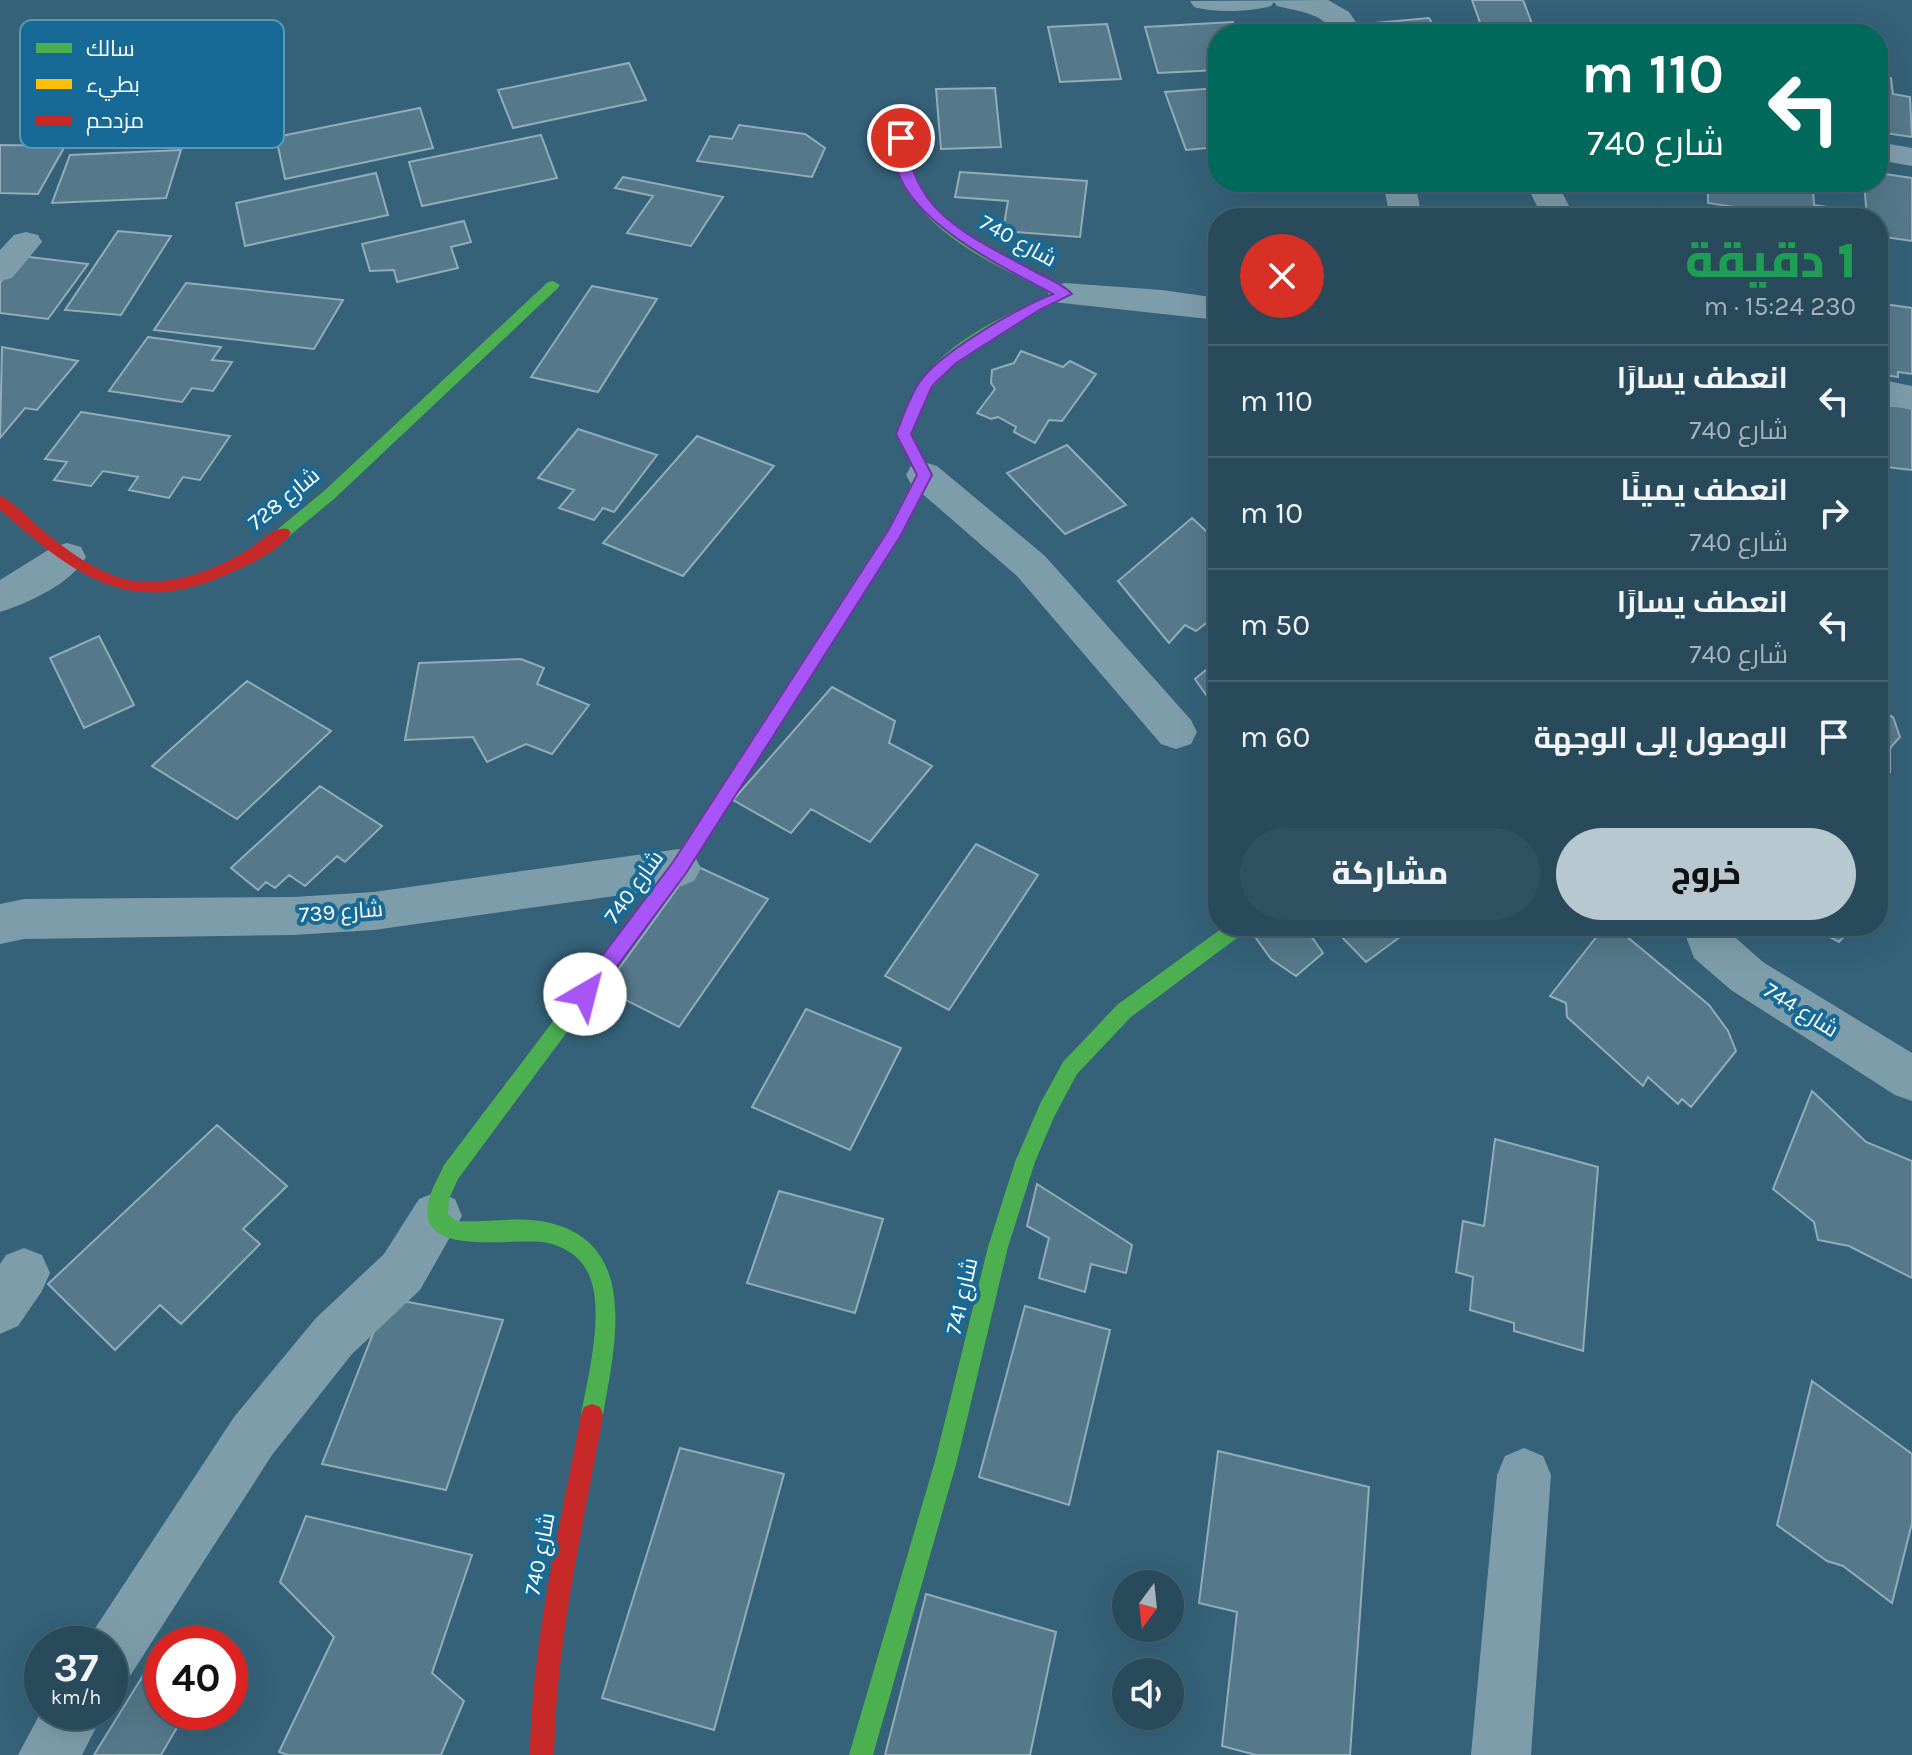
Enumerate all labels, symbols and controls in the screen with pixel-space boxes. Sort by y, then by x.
legend [20,20,284,148]
text: سالك [86,36,135,62]
text: 110 m [1581,41,1724,106]
icon: left [1752,56,1856,160]
text: بطيء [86,72,140,101]
pin [867,104,935,172]
text: مزدحم [86,108,144,136]
icon: arrive [879,116,923,160]
text: شارع 740 [1587,122,1724,164]
street label: شارع 740 [975,209,1061,273]
text: 1 دقيقة [1685,233,1856,289]
button: close [1240,234,1324,318]
text: 230 m · 15:24 [1704,291,1856,322]
text: انعطف يسارًا [1617,360,1788,396]
icon: left [1812,379,1856,423]
text: 110 m [1240,383,1313,419]
text: شارع 740 [1689,415,1788,446]
street label: شارع 728 [243,462,326,536]
text: انعطف يمينًا [1620,472,1788,508]
icon: right [1812,491,1856,535]
text: 10 m [1240,495,1303,531]
text: شارع 740 [1689,527,1788,558]
text: انعطف يسارًا [1617,584,1788,620]
icon: left [1812,603,1856,647]
text: 50 m [1240,607,1310,643]
text: شارع 740 [1689,639,1788,670]
icon: arrive [1812,715,1856,759]
text: 60 m [1240,719,1310,755]
text: الوصول إلى الوجهة [1534,720,1788,756]
button: مشاركة [1240,828,1540,920]
button: خروج [1556,828,1856,920]
street label: شارع 740 [599,846,670,929]
street label: شارع 739 [298,896,384,929]
position arrow [543,952,627,1036]
street label: شارع 744 [1758,977,1843,1044]
street label: شارع 741 [941,1255,984,1337]
street label: شارع 740 [519,1511,562,1598]
north arrow [1112,1570,1184,1642]
map controls [1112,1570,1184,1730]
speed limit sign: 40 [144,1626,248,1730]
text: 37 [54,1644,98,1691]
button: sound [1112,1658,1184,1730]
text: km/h [51,1686,101,1709]

